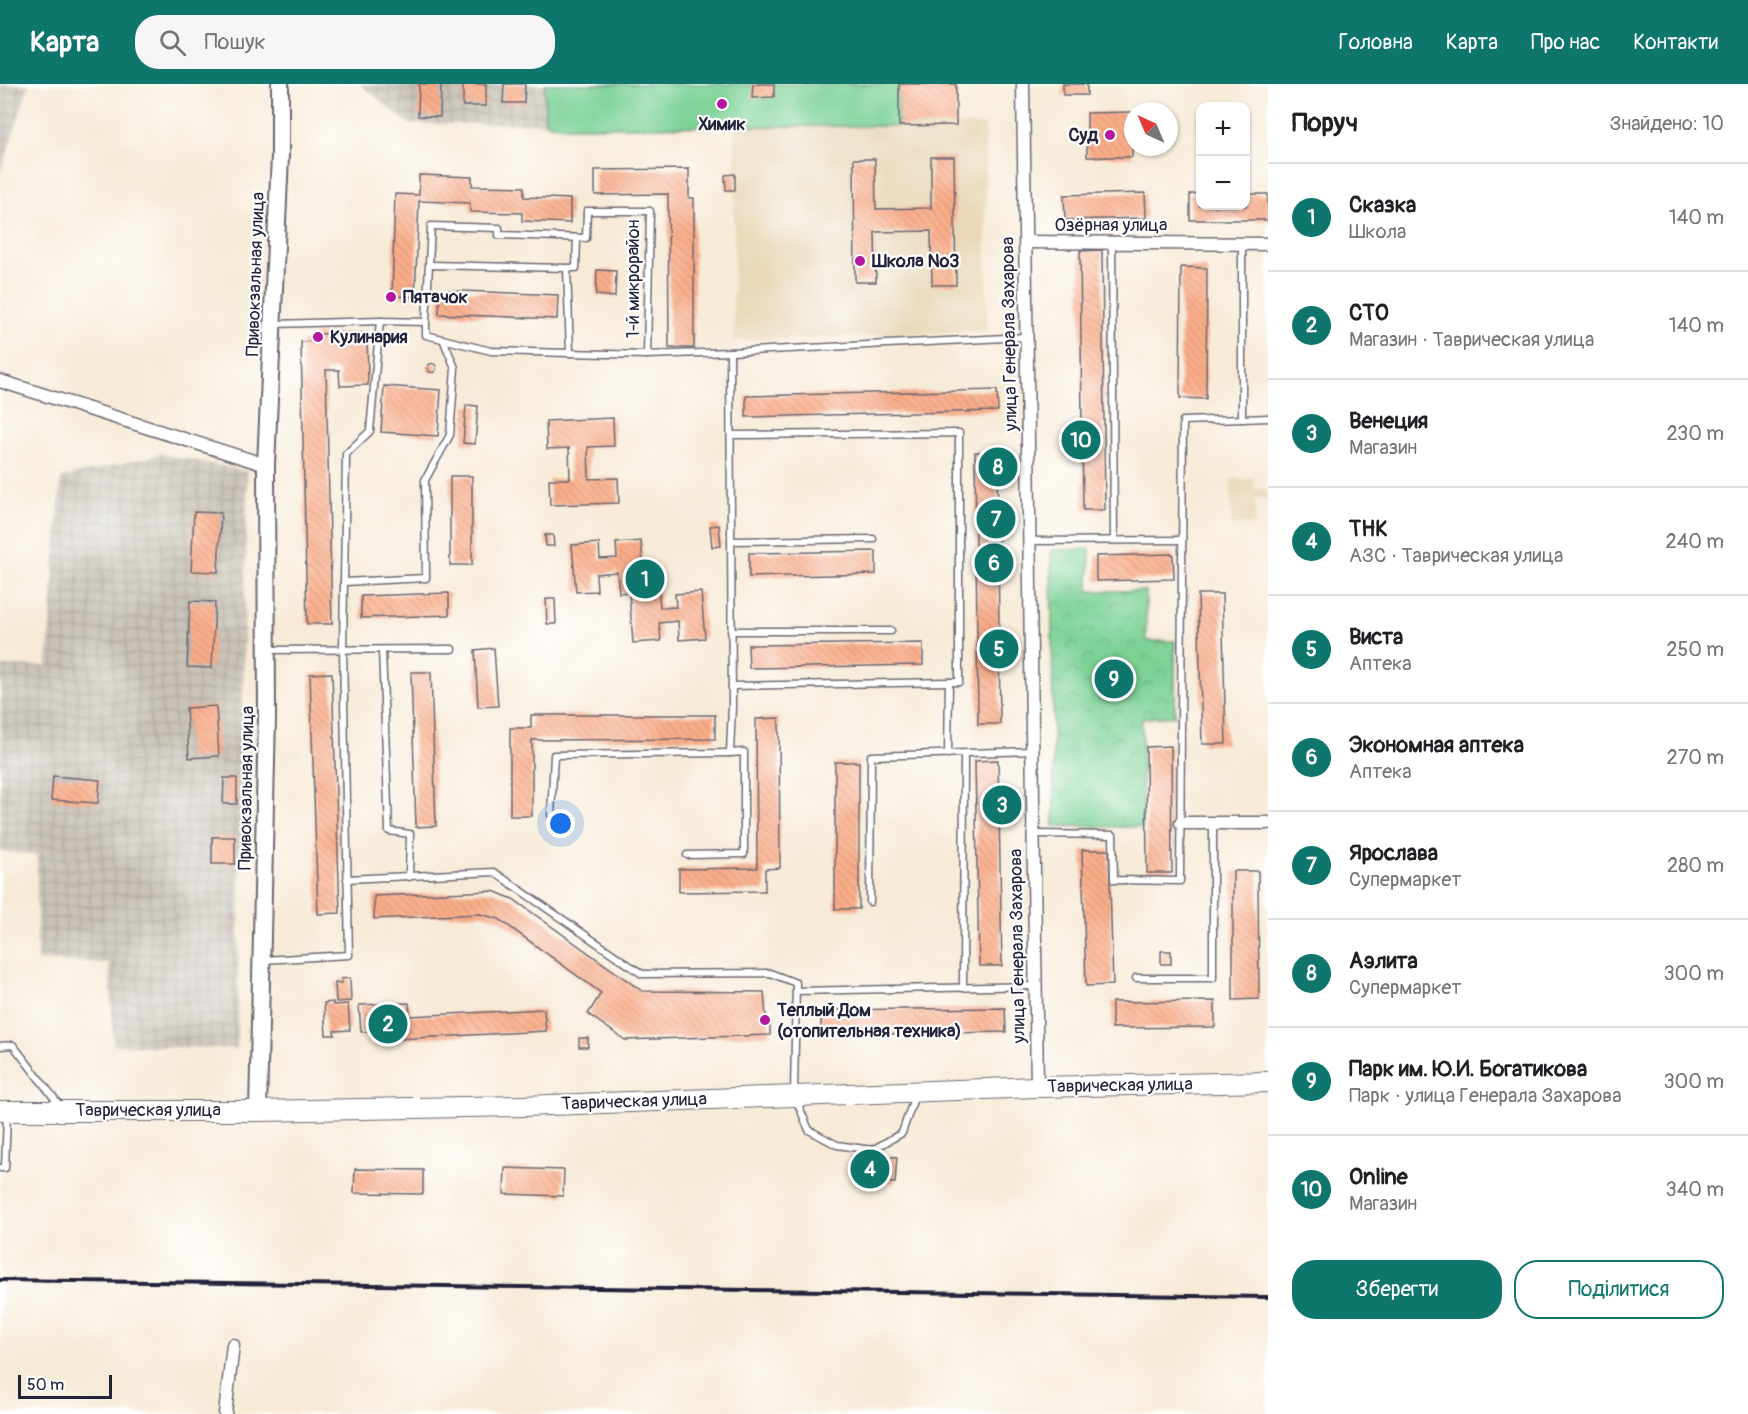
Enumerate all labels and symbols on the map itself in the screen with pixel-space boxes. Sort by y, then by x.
marker: Химик [715,97,729,111]
north arrow [1124,102,1178,156]
place label: Химик [699,113,745,136]
place label: Суд [1068,124,1098,147]
marker: Суд [1103,128,1117,142]
street label: Привокзальная улица [241,191,270,357]
street label: Озёрная улица [1055,214,1167,237]
street label: 1-й микрорайон [622,220,645,338]
street label: улица Генерала Захарова [996,236,1023,432]
place label: Школа №3 [871,250,959,273]
marker: Школа №3 [853,254,867,268]
place label: Пятачок [403,286,468,309]
marker: Пятачок [384,290,398,304]
place label: Кулинария [330,326,408,349]
marker: Кулинария [311,330,325,344]
pin: 10 [1062,418,1100,462]
pin: 8 [978,444,1018,490]
pin: 7 [976,496,1016,542]
pin: 6 [974,540,1014,586]
pin: 1 [626,556,664,602]
pin: 5 [980,626,1018,672]
pin: 9 [1094,656,1134,702]
street label: Привокзальная улица [234,706,259,870]
pin: 3 [982,782,1022,828]
your location [546,809,575,838]
street label: улица Генерала Захарова [1004,848,1031,1044]
place label: Теплый Дом (отопительная техника) [776,999,961,1043]
pin: 2 [368,1002,408,1046]
marker: Теплый Дом (отопительная техника) [758,1013,772,1027]
street label: Таврическая улица [1047,1073,1193,1098]
street label: Таврическая улица [561,1087,707,1116]
street label: Таврическая улица [75,1099,221,1122]
pin: 4 [850,1146,890,1192]
scale bar [18,1372,112,1400]

